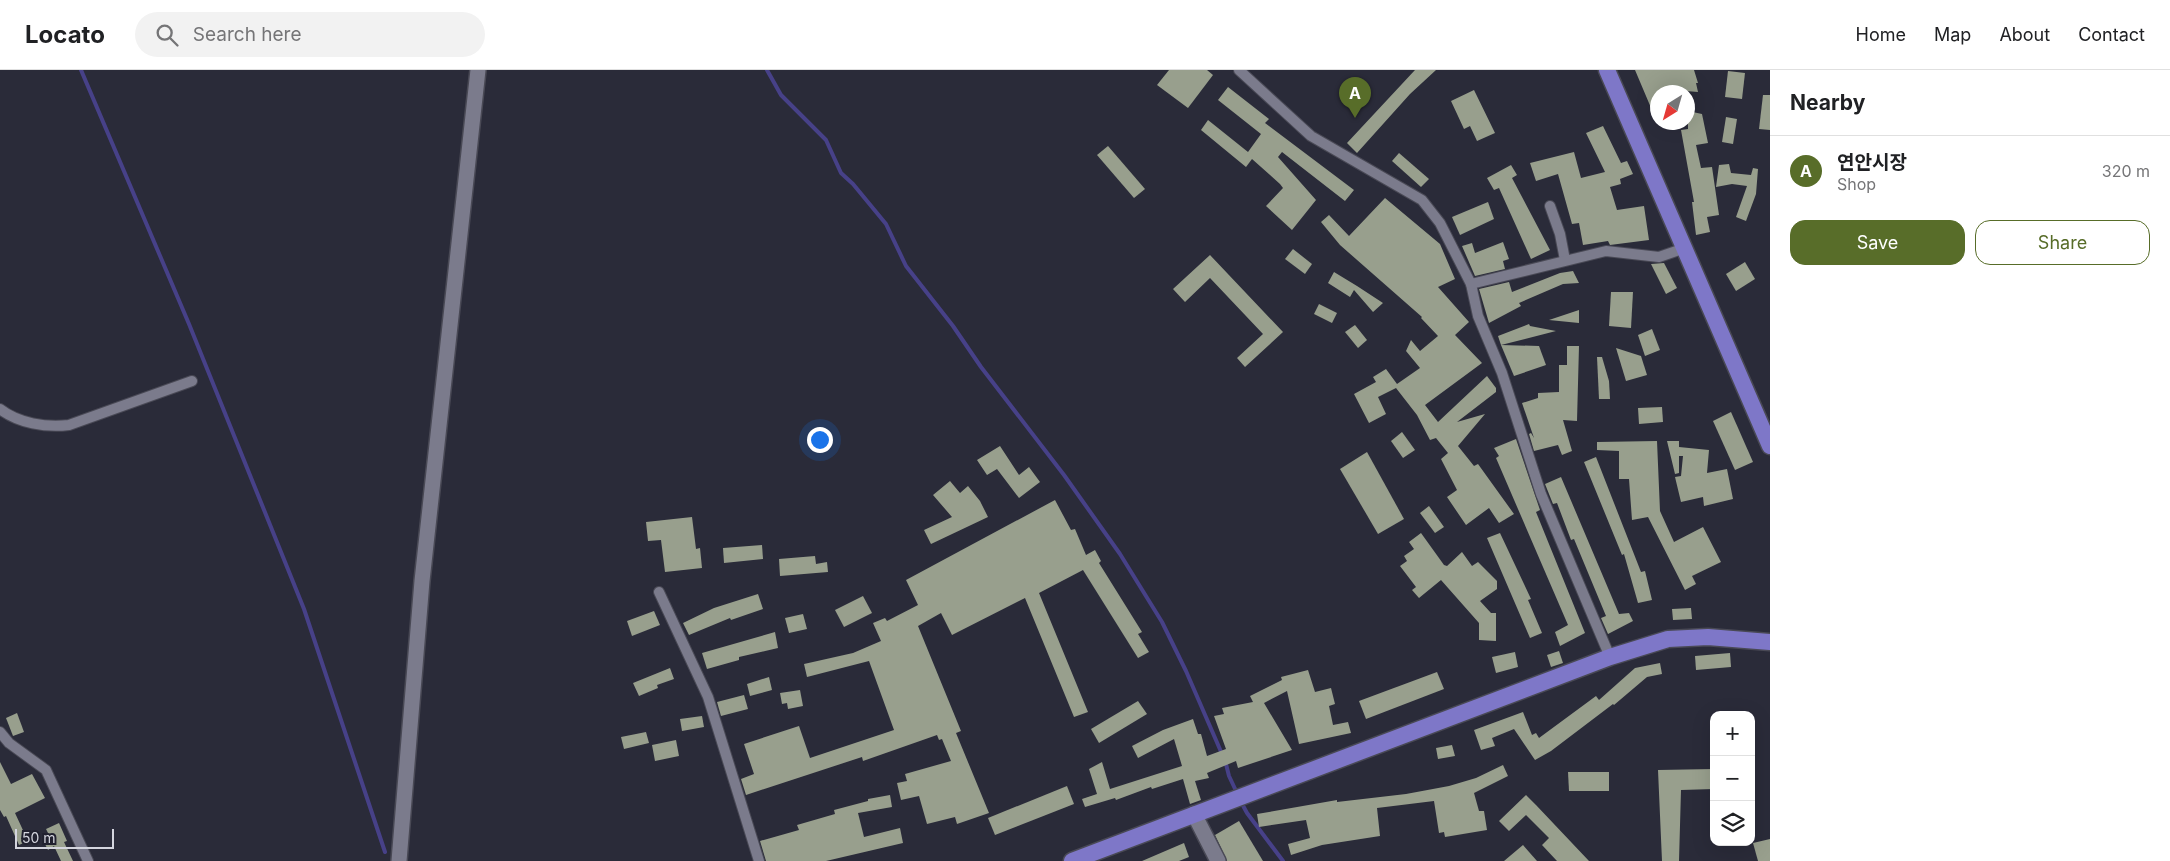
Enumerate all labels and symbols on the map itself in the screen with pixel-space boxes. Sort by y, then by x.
pin: A [1339,77,1371,118]
north arrow [1650,85,1695,130]
your location [807,427,833,453]
scale bar [15,826,114,849]

